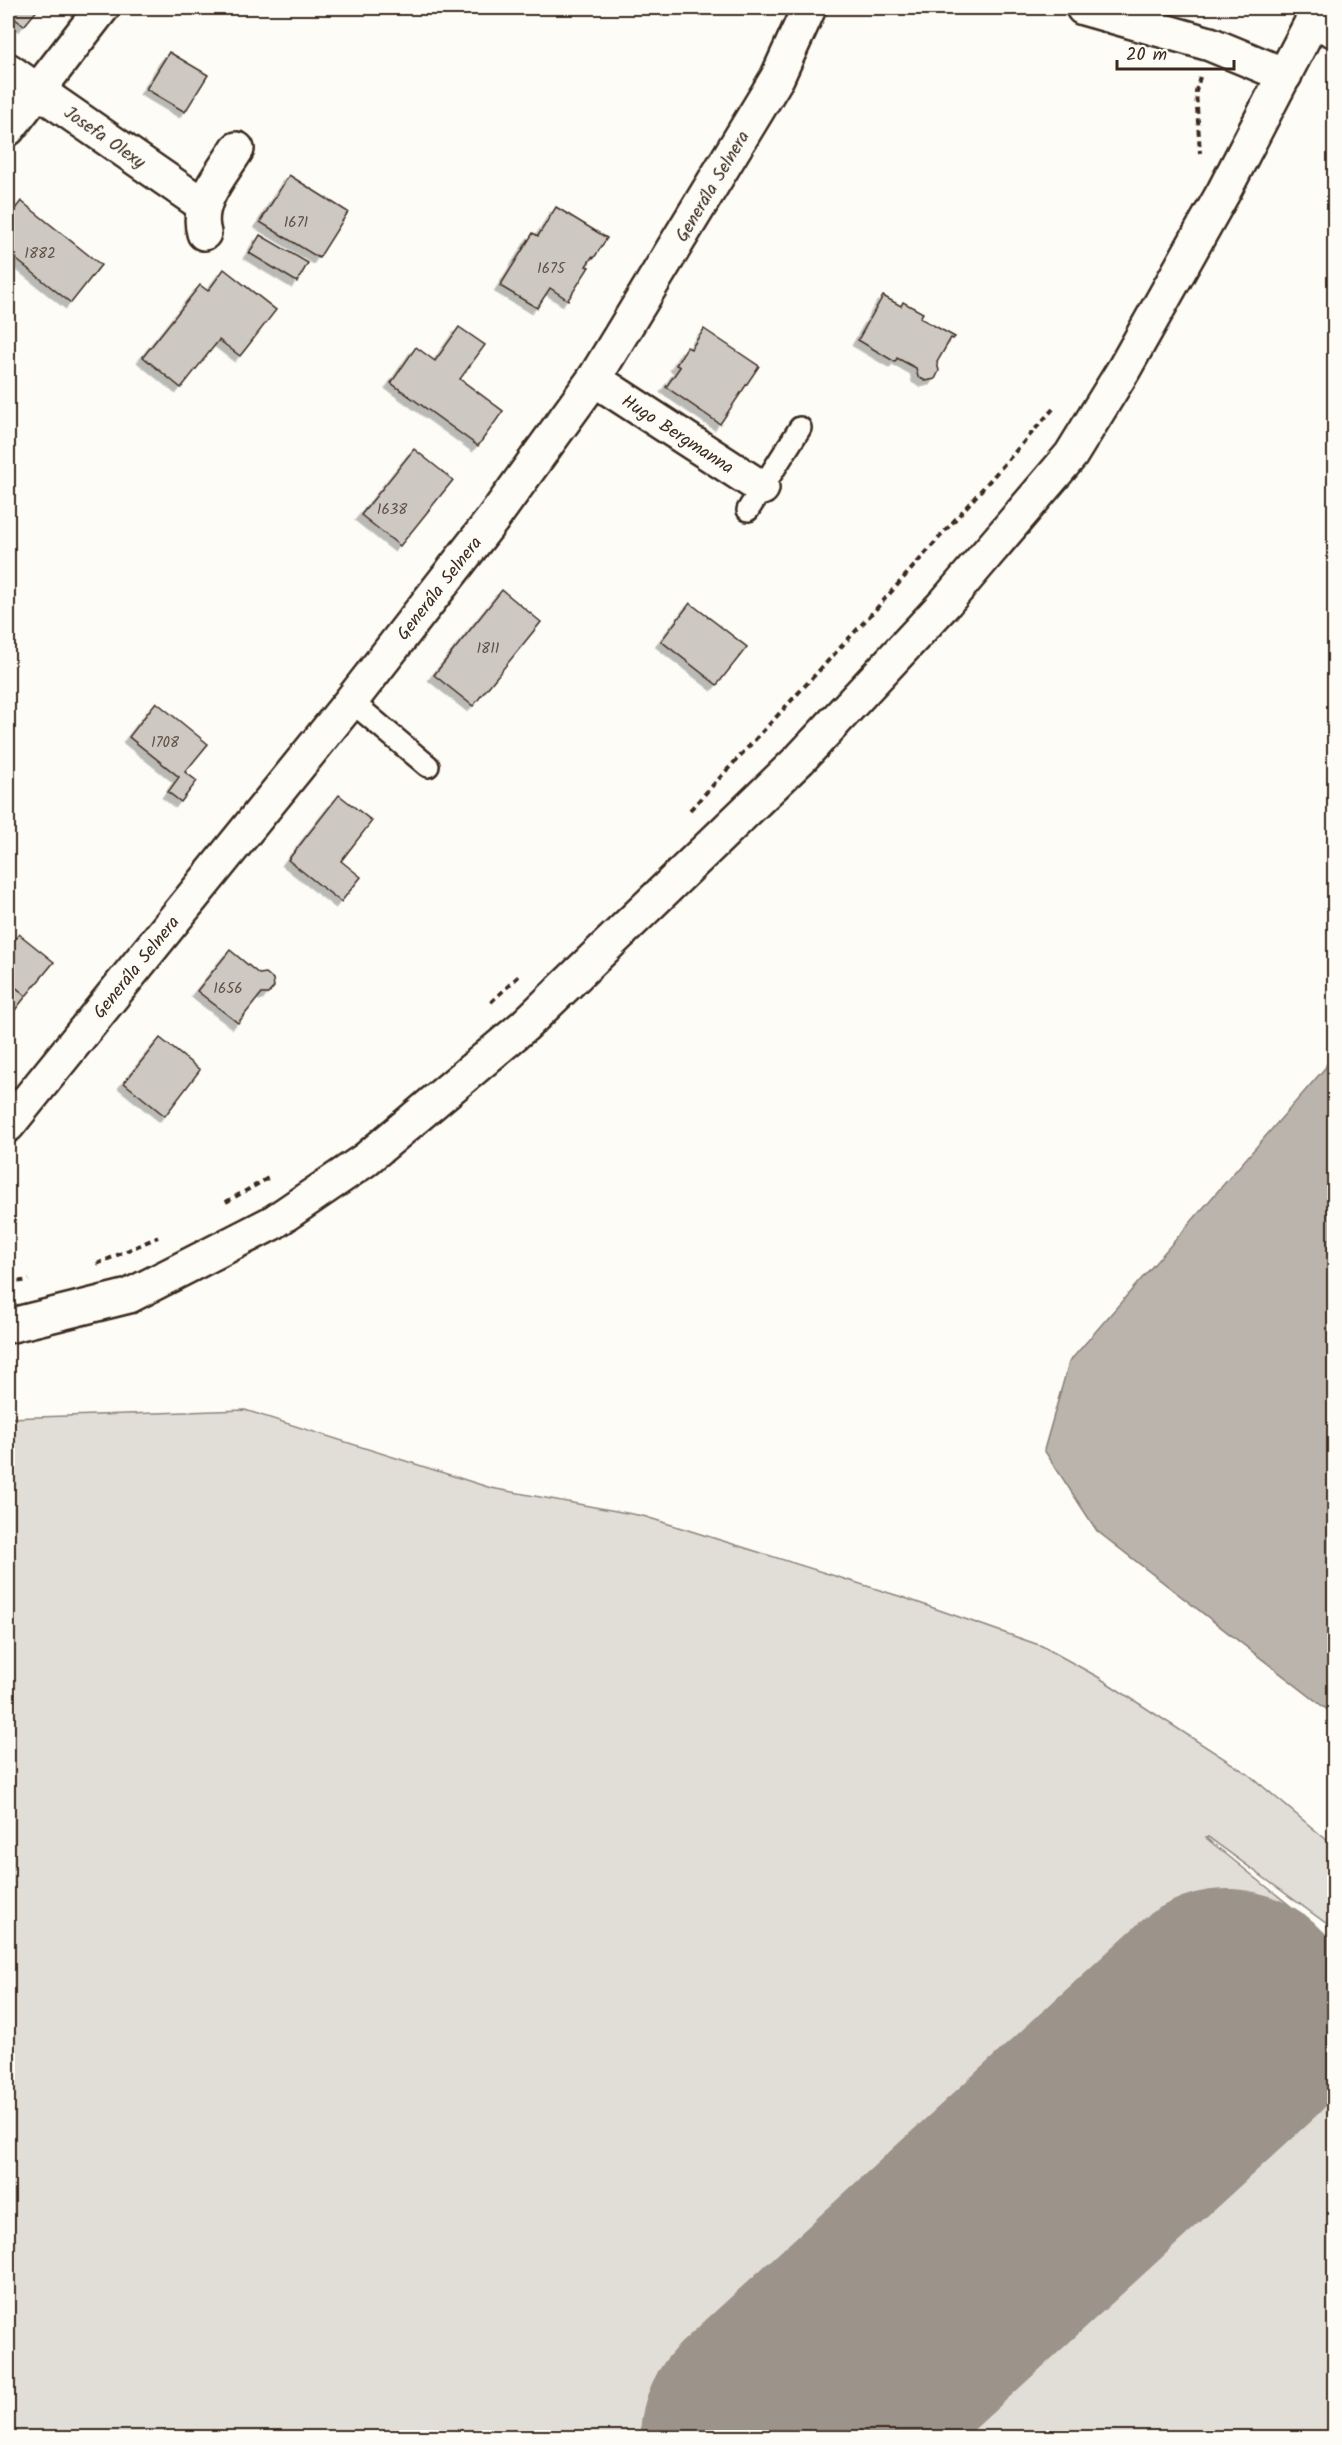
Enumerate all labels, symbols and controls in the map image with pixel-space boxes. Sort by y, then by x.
scale bar [1117,33,1234,71]
text: 20 m [1126,41,1167,70]
street label: Josefa Olexy [57,99,152,178]
street label: Generála Selnera [669,126,758,248]
house number: 1671 [284,211,309,235]
house number: 1882 [24,242,56,266]
house number: 1675 [537,257,566,281]
street label: Hugo Bergmanna [615,388,739,483]
house number: 1638 [377,498,408,522]
street label: Generála Selnera [390,531,490,647]
house number: 1811 [476,637,500,661]
house number: 1708 [151,731,180,755]
street label: Generála Selnera [86,910,188,1026]
house number: 1656 [213,977,243,1001]

